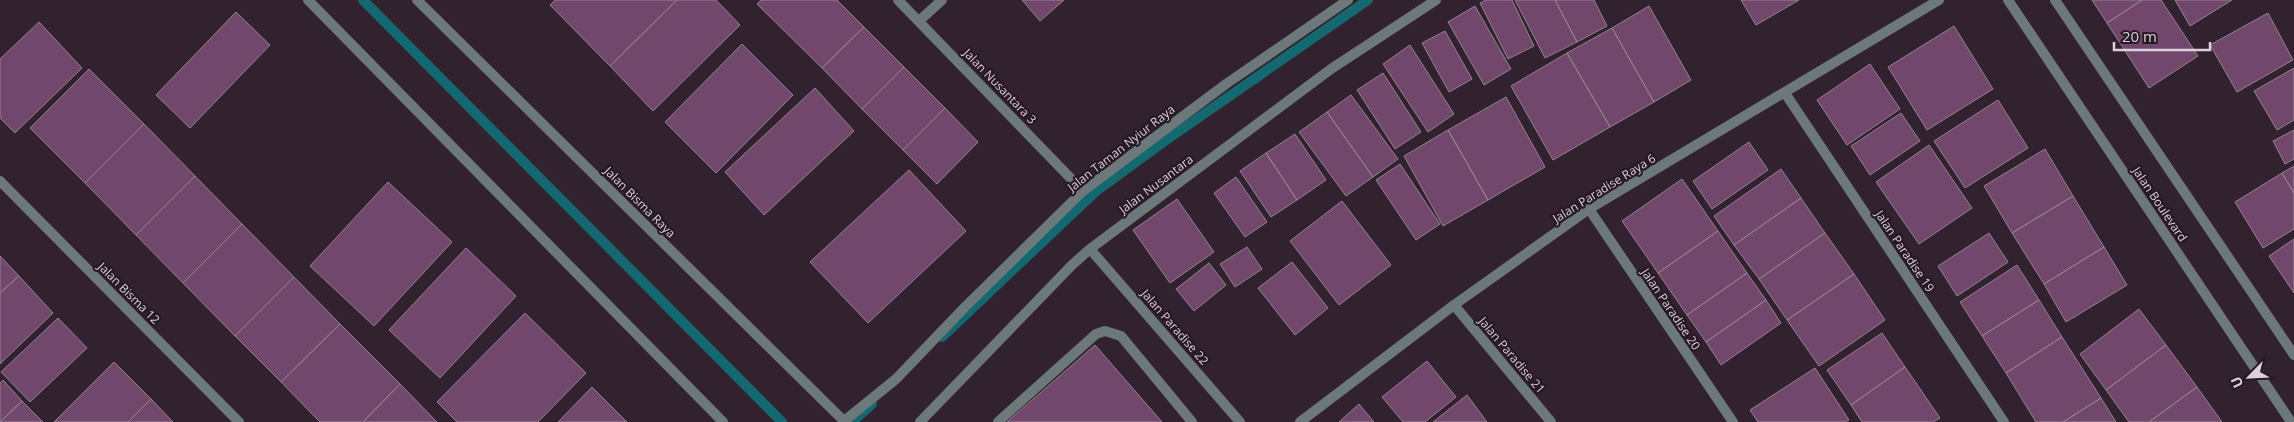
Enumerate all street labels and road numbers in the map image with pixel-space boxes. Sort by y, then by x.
street label: Jalan Nusantara 3 [959,44,1040,128]
street label: Jalan Taman Nyiur Raya [1063,101,1178,196]
street label: Jalan Paradise Raya 6 [1549,149,1659,227]
street label: Jalan Nusantara [1115,151,1197,218]
street label: Jalan Bisma Raya [600,162,679,241]
street label: Jalan Boulevard [2128,162,2191,245]
street label: Jalan Paradise 19 [1871,206,1939,295]
street label: Jalan Bisma 12 [94,258,164,328]
street label: Jalan Paradise 20 [1637,264,1705,353]
street label: Jalan Paradise 22 [1137,285,1213,369]
street label: Jalan Paradise 21 [1474,312,1549,397]

